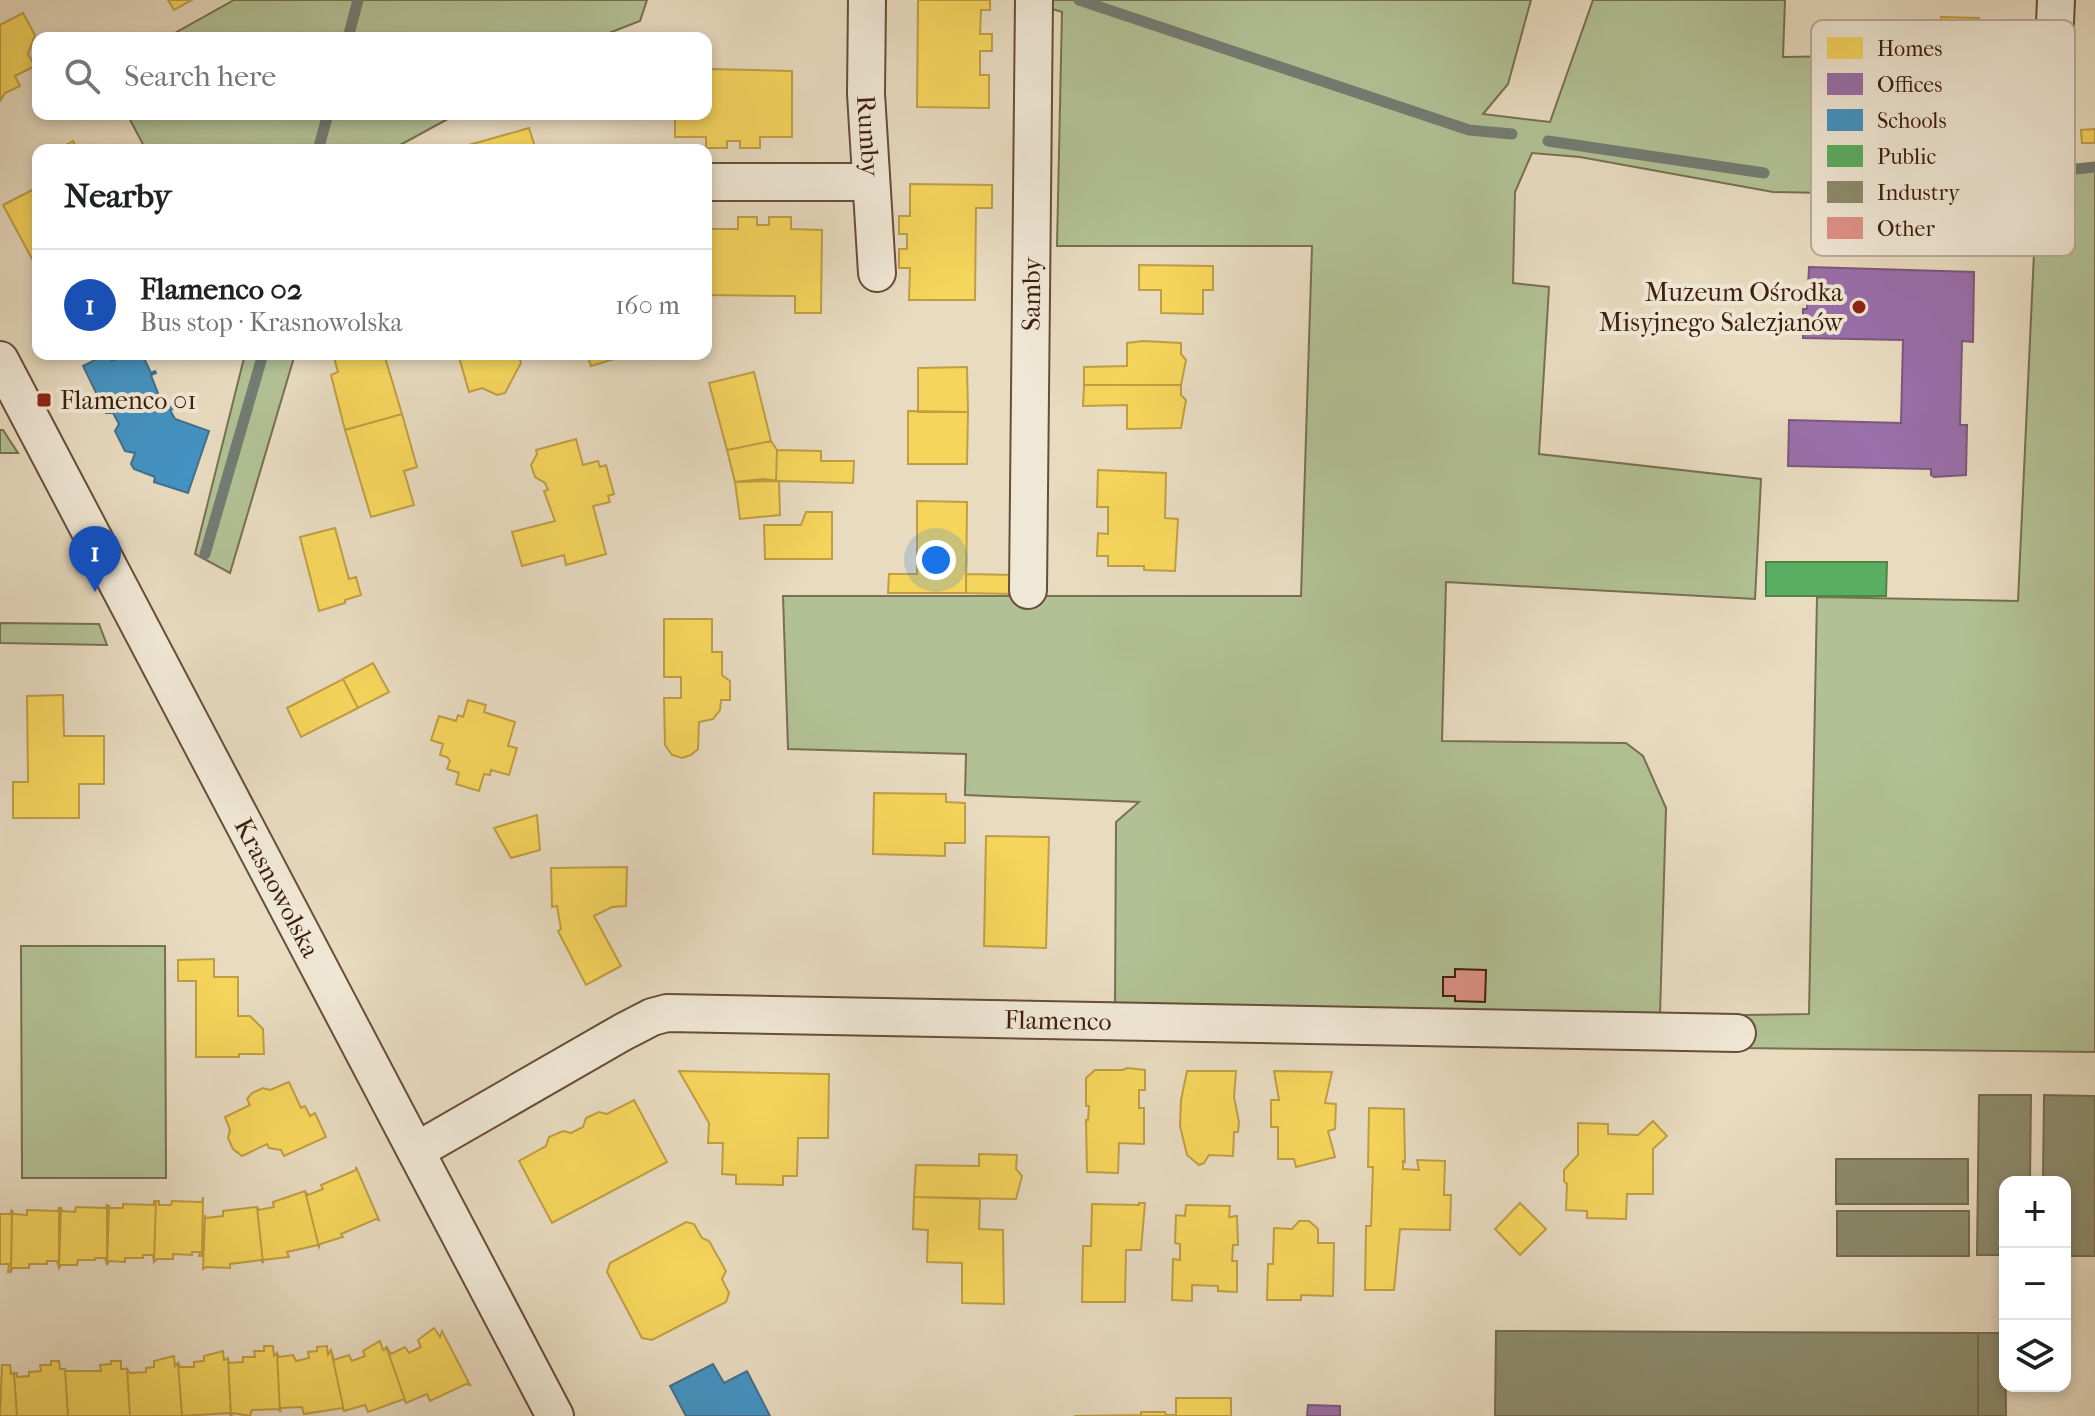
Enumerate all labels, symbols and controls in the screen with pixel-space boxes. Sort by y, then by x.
legend [1811,20,2075,256]
search box [32,32,712,120]
text: Homes [1877,36,1942,62]
icon: search [60,54,104,98]
text: Search here [124,59,276,94]
text: Offices [1877,72,1942,98]
street label: Rumby [850,94,886,179]
text: Schools [1877,108,1947,134]
text: Public [1877,144,1936,170]
text: Nearby [64,176,171,216]
text: Industry [1877,180,1961,206]
text: Other [1877,216,1935,242]
street label: Samby [1016,256,1047,331]
text: Flamenco 02 [140,272,302,307]
place label: Muzeum Ośrodka Misyjnego Salezjanów [1599,277,1844,338]
text: 1 [85,290,95,321]
text: 160 m [615,290,680,321]
marker: Muzeum Ośrodka Misyjnego Salezjanów [1850,298,1868,316]
text: Bus stop · Krasnowolska [140,307,403,338]
place label: Flamenco 01 [60,385,196,416]
marker: Flamenco 01 [35,391,53,409]
pin: 1 [69,526,121,592]
your location [916,540,956,580]
street label: Krasnowolska [227,813,327,964]
street label: Flamenco [1004,1004,1112,1037]
map controls [1999,1176,2071,1392]
button: + [1999,1176,2071,1248]
button: − [1999,1248,2071,1320]
button: layers [1999,1320,2071,1392]

